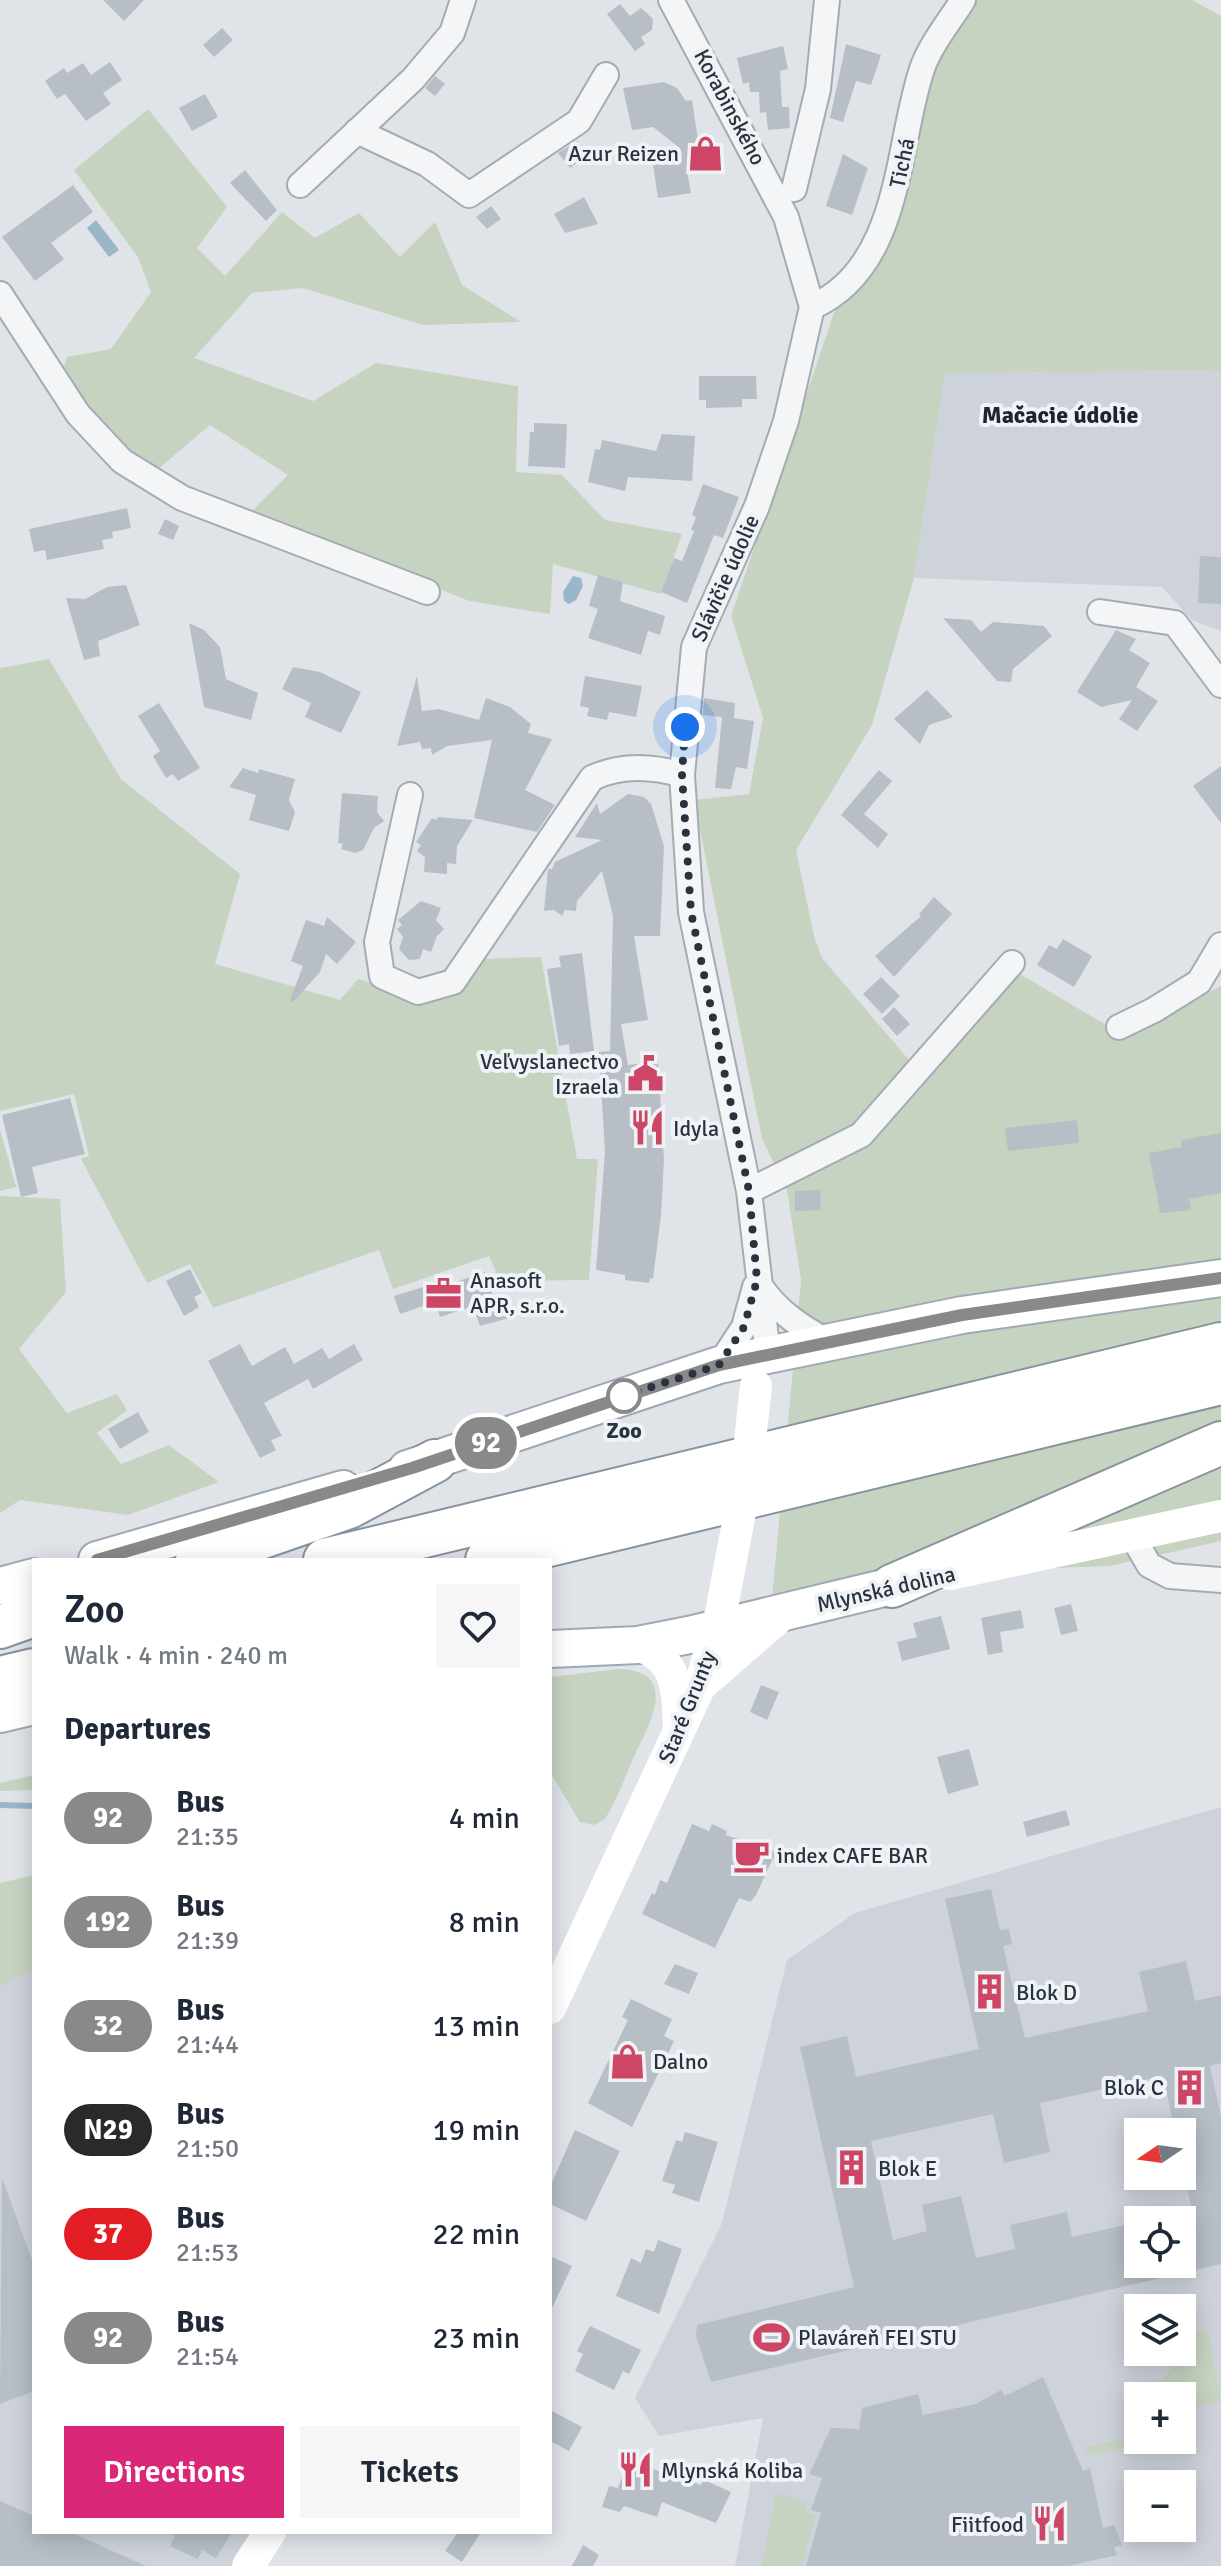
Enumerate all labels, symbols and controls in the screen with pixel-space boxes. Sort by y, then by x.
street label: Korabinského [688,44,772,170]
shop icon: Azur Reizen [686,134,724,172]
street label: Tichá [884,136,920,190]
place label: Azur Reizen [568,140,679,167]
district label: Mačacie údolie [982,400,1138,430]
street label: Slávičie údolie [685,510,765,646]
your location [665,707,705,747]
place label: Veľvyslanectvo Izraela [480,1048,619,1100]
public building icon: Veľvyslanectvo Izraela [626,1055,664,1093]
restaurant icon: Idyla [628,1109,666,1147]
place label: Idyla [673,1115,719,1142]
place label: Anasoft APR, s.r.o. [470,1267,565,1319]
office icon: Anasoft APR, s.r.o. [425,1274,463,1312]
marker: Zoo [607,1379,641,1413]
line badge: 92 [450,1417,522,1469]
place label: Zoo [606,1417,642,1444]
text: 92 [471,1426,501,1460]
street label: Mlynská dolina [814,1560,958,1618]
button: heart [436,1584,520,1668]
text: Zoo [64,1586,125,1633]
text: Walk · 4 min · 240 m [64,1640,288,1672]
street label: Staré Grunty [652,1646,722,1767]
text: Departures [64,1711,211,1748]
text: Bus [176,1784,224,1821]
text: 4 min [449,1800,520,1837]
text: 92 [93,1801,123,1835]
text: 21:35 [176,1821,239,1853]
cafe icon: index CAFE BAR [732,1836,770,1874]
place label: index CAFE BAR [777,1842,928,1869]
text: Bus [176,1888,224,1925]
text: 8 min [449,1904,520,1941]
text: 192 [85,1905,131,1939]
text: 21:39 [176,1925,239,1957]
building icon: Blok D [971,1973,1009,2011]
place label: Blok D [1016,1979,1077,2006]
text: Bus [176,1992,224,2029]
text: 13 min [433,2008,520,2045]
text: 32 [93,2009,123,2043]
text: 21:44 [176,2029,239,2061]
shop icon: Dalno [608,2042,646,2080]
place label: Dalno [653,2048,708,2075]
building icon: Blok C [1171,2068,1209,2106]
place label: Blok C [1104,2074,1164,2101]
text: Bus [176,2096,224,2133]
text: 19 min [433,2112,520,2149]
text: N29 [83,2113,133,2147]
north arrow [1124,2118,1196,2190]
map controls [1124,2118,1196,2542]
text: 21:50 [176,2133,239,2165]
building icon: Blok E [833,2149,871,2187]
place label: Blok E [878,2155,937,2182]
text: Bus [176,2200,224,2237]
button: locate [1124,2206,1196,2278]
text: 22 min [433,2216,520,2253]
text: 37 [93,2217,123,2251]
text: 21:53 [176,2237,239,2269]
button: layers [1124,2294,1196,2366]
text: Bus [176,2304,224,2341]
sports icon: Plaváreň FEI STU [753,2318,791,2356]
text: 23 min [433,2320,520,2357]
text: 92 [93,2321,123,2355]
place label: Plaváreň FEI STU [798,2324,957,2351]
text: 21:54 [176,2341,239,2373]
button: + [1124,2382,1196,2454]
button: Directions [64,2426,284,2518]
button: Tickets [300,2426,520,2518]
restaurant icon: Mlynská Koliba [616,2451,654,2489]
place label: Mlynská Koliba [661,2457,803,2484]
button: − [1124,2470,1196,2542]
restaurant icon: Fiitfood [1031,2505,1069,2543]
place label: Fiitfood [951,2511,1024,2538]

